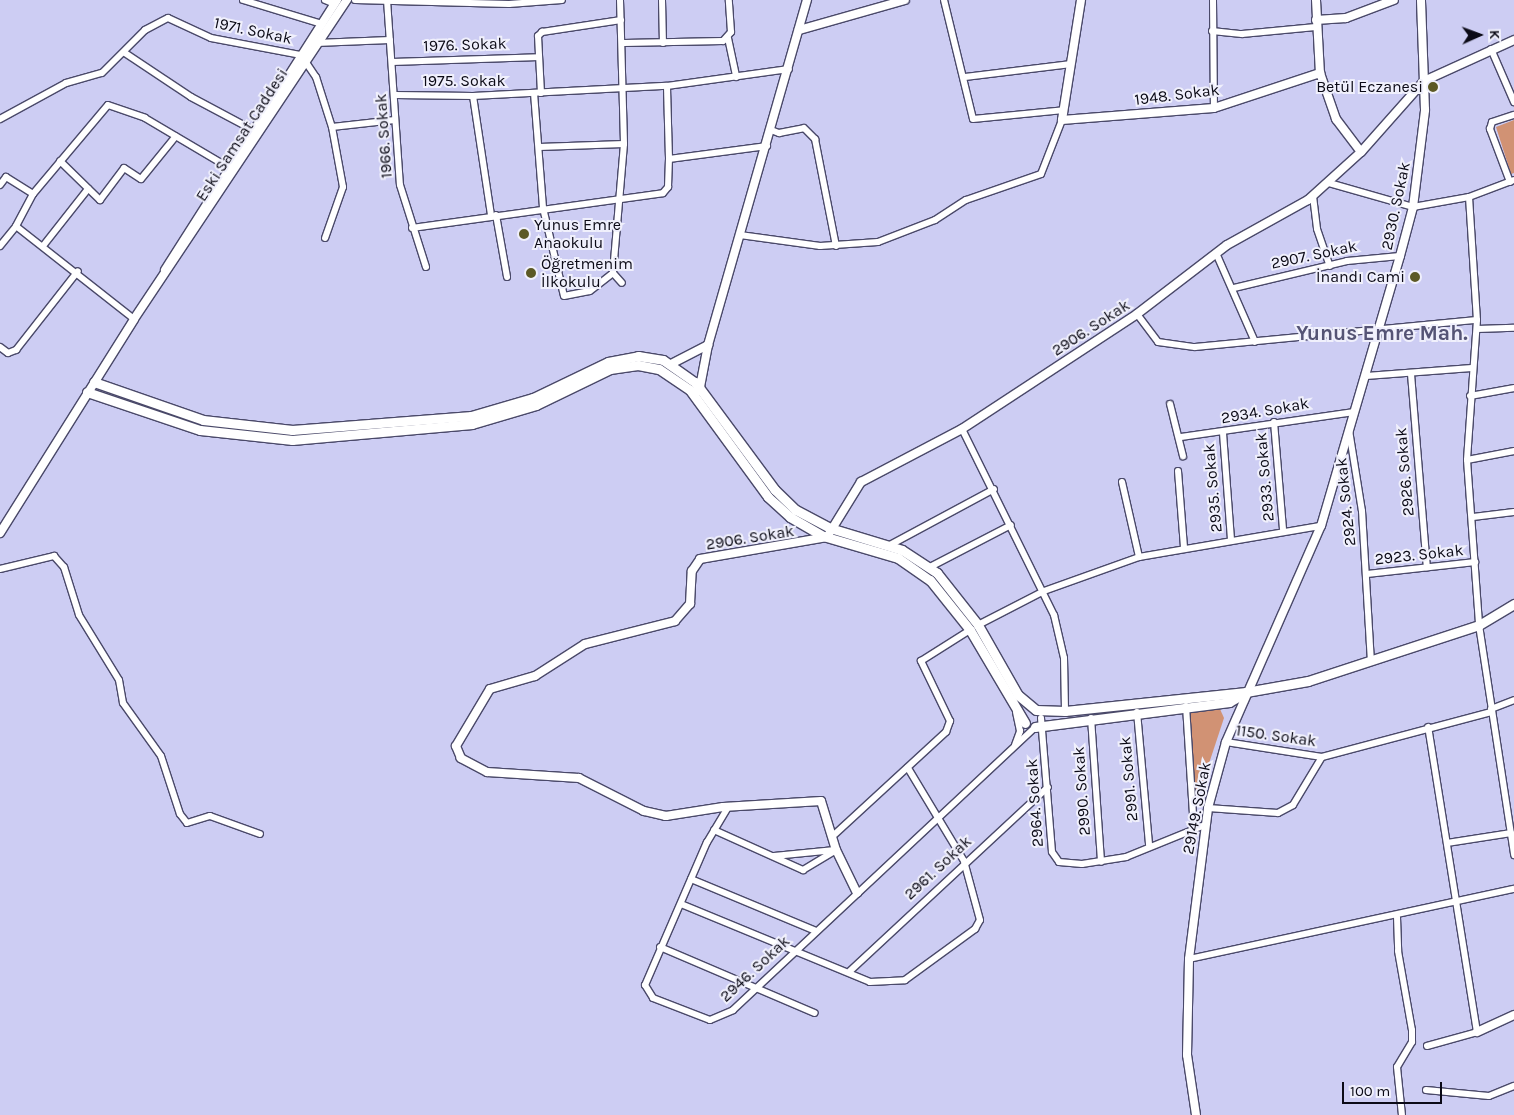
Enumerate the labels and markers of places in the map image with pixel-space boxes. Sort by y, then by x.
place label: Betül Eczanesi [1316,77,1423,97]
marker: Betül Eczanesi [1427,81,1439,93]
place label: Yunus Emre Anaokulu [534,215,621,253]
marker: Yunus Emre Anaokulu [518,228,530,240]
place label: Öğretmenim İlkokulu [541,254,633,292]
marker: Öğretmenim İlkokulu [525,267,537,279]
place label: İnandı Cami [1316,267,1405,287]
marker: İnandı Cami [1409,271,1421,283]

